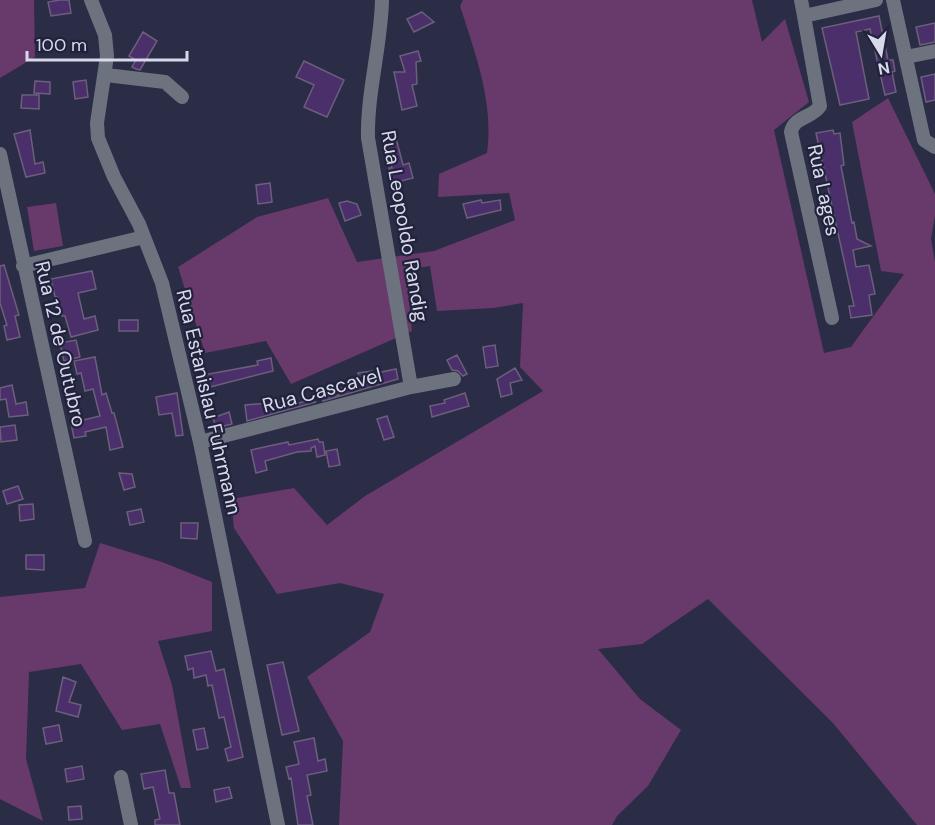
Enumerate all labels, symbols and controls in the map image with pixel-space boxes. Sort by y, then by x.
scale bar [27,24,188,62]
north arrow [851,24,911,84]
text: 100 m [36,33,87,57]
text: N [876,57,891,80]
street label: Rua Leopoldo Randig [375,128,435,324]
street label: Rua Lages [802,142,846,238]
street label: Rua 12 de Outubro [29,259,93,429]
street label: Rua Estanislau Fuhrmann [170,287,248,517]
street label: Rua Cascavel [259,362,385,418]

